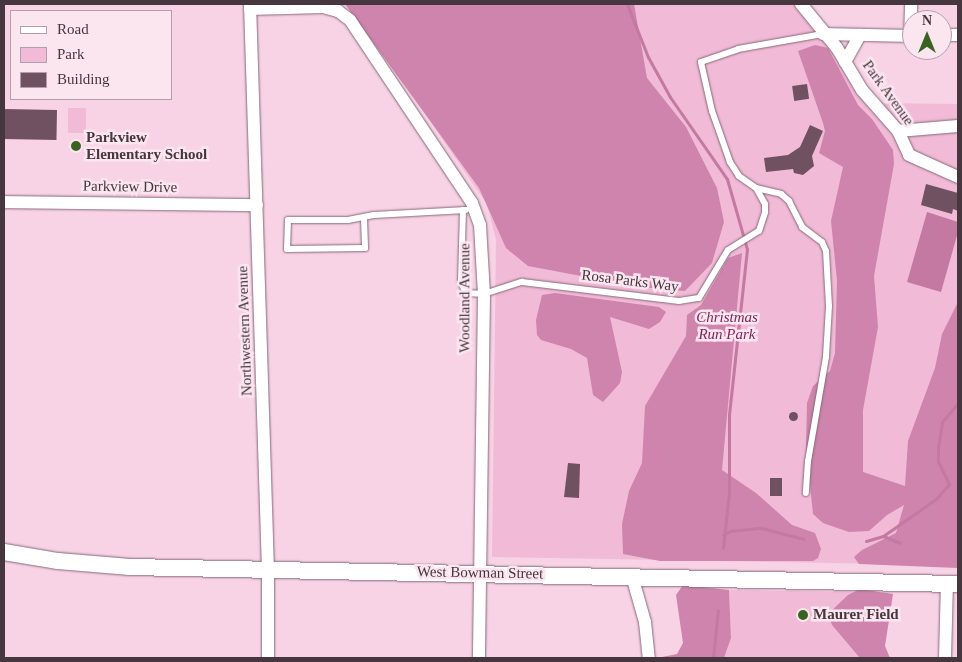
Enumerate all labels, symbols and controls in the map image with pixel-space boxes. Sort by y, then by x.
legend [10,10,172,100]
north arrow [902,10,952,60]
text: N [922,13,932,28]
text: Road [57,21,89,37]
text: Park [57,46,85,62]
street label: Park Avenue [858,57,918,129]
text: Building [57,71,110,87]
place label: Parkview Elementary School [86,128,207,163]
marker: Parkview Elementary School [70,140,82,152]
street label: Parkview Drive [83,177,177,197]
street label: Woodland Avenue [456,243,474,353]
street label: Northwestern Avenue [234,265,256,397]
street label: Rosa Parks Way [580,266,680,296]
park label: Christmas Run Park [696,308,758,343]
street label: West Bowman Street [417,563,543,583]
place label: Maurer Field [813,606,899,624]
marker: Maurer Field [797,609,809,621]

